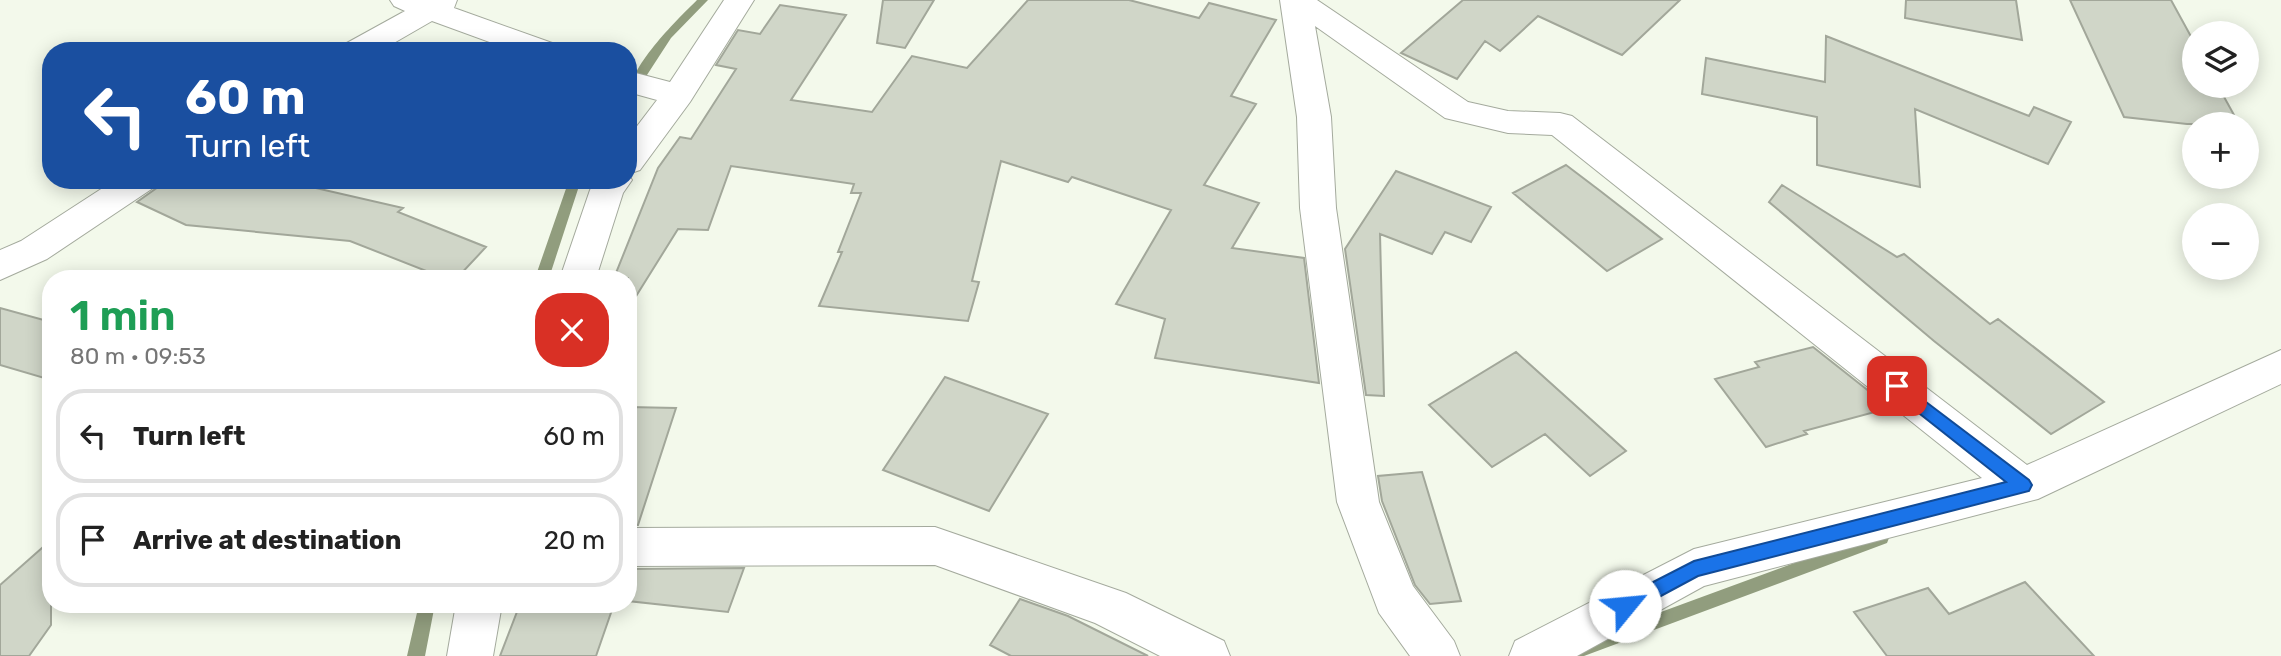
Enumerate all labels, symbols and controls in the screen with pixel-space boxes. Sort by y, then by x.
map controls [2182,21,2259,280]
button: layers [2182,21,2259,98]
text: 60 m [185,68,306,126]
icon: left [70,70,161,161]
button: + [2182,112,2259,189]
text: Turn left [185,127,310,165]
button: − [2182,203,2259,280]
text: 1 min [70,291,176,341]
button: close [535,293,609,367]
text: 80 m · 09:53 [70,342,206,370]
pin [1867,356,1927,416]
icon: arrive [1878,367,1916,405]
icon: left [74,417,112,455]
text: Turn left [133,421,245,452]
text: 60 m [543,421,605,452]
icon: arrive [74,521,112,559]
text: Arrive at destination [133,525,401,556]
text: 20 m [544,525,605,556]
position arrow [1588,569,1662,643]

